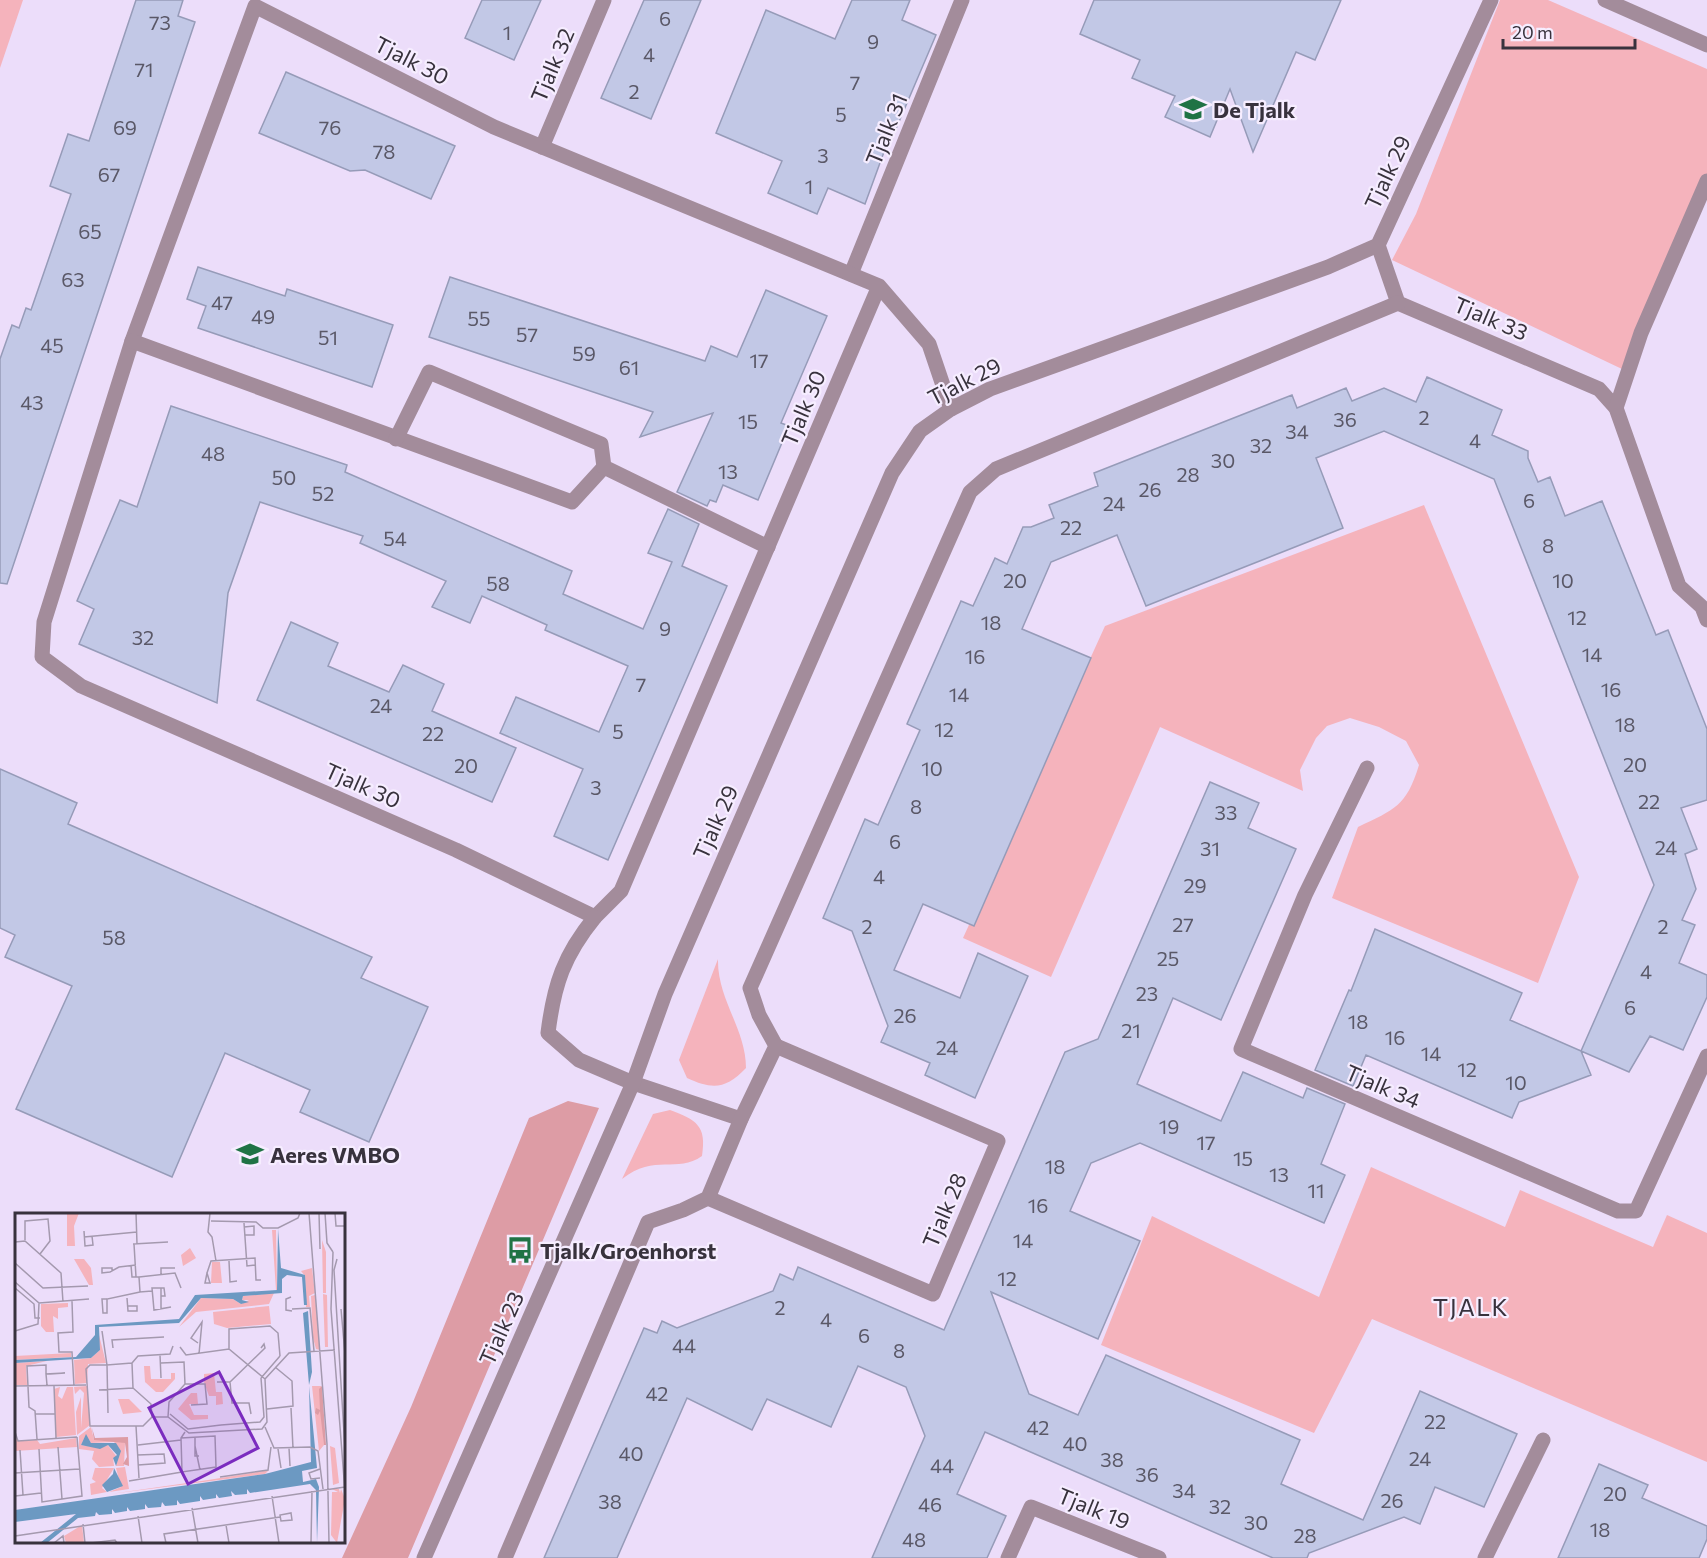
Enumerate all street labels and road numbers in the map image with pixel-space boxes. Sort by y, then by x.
street label: Tjalk 32 [524,24,580,106]
street label: Tjalk 30 [370,30,454,90]
street label: Tjalk 31 [859,89,913,169]
street label: Tjalk 29 [1358,131,1416,213]
street label: Tjalk 33 [1450,290,1532,346]
street label: Tjalk 29 [923,351,1005,411]
street label: Tjalk 30 [775,366,831,450]
street label: Tjalk 30 [321,756,405,814]
street label: Tjalk 29 [687,781,743,863]
street label: Tjalk 34 [1342,1058,1424,1114]
street label: Tjalk 28 [916,1169,972,1251]
street label: Tjalk 23 [473,1287,529,1369]
street label: Tjalk 19 [1054,1481,1134,1535]

